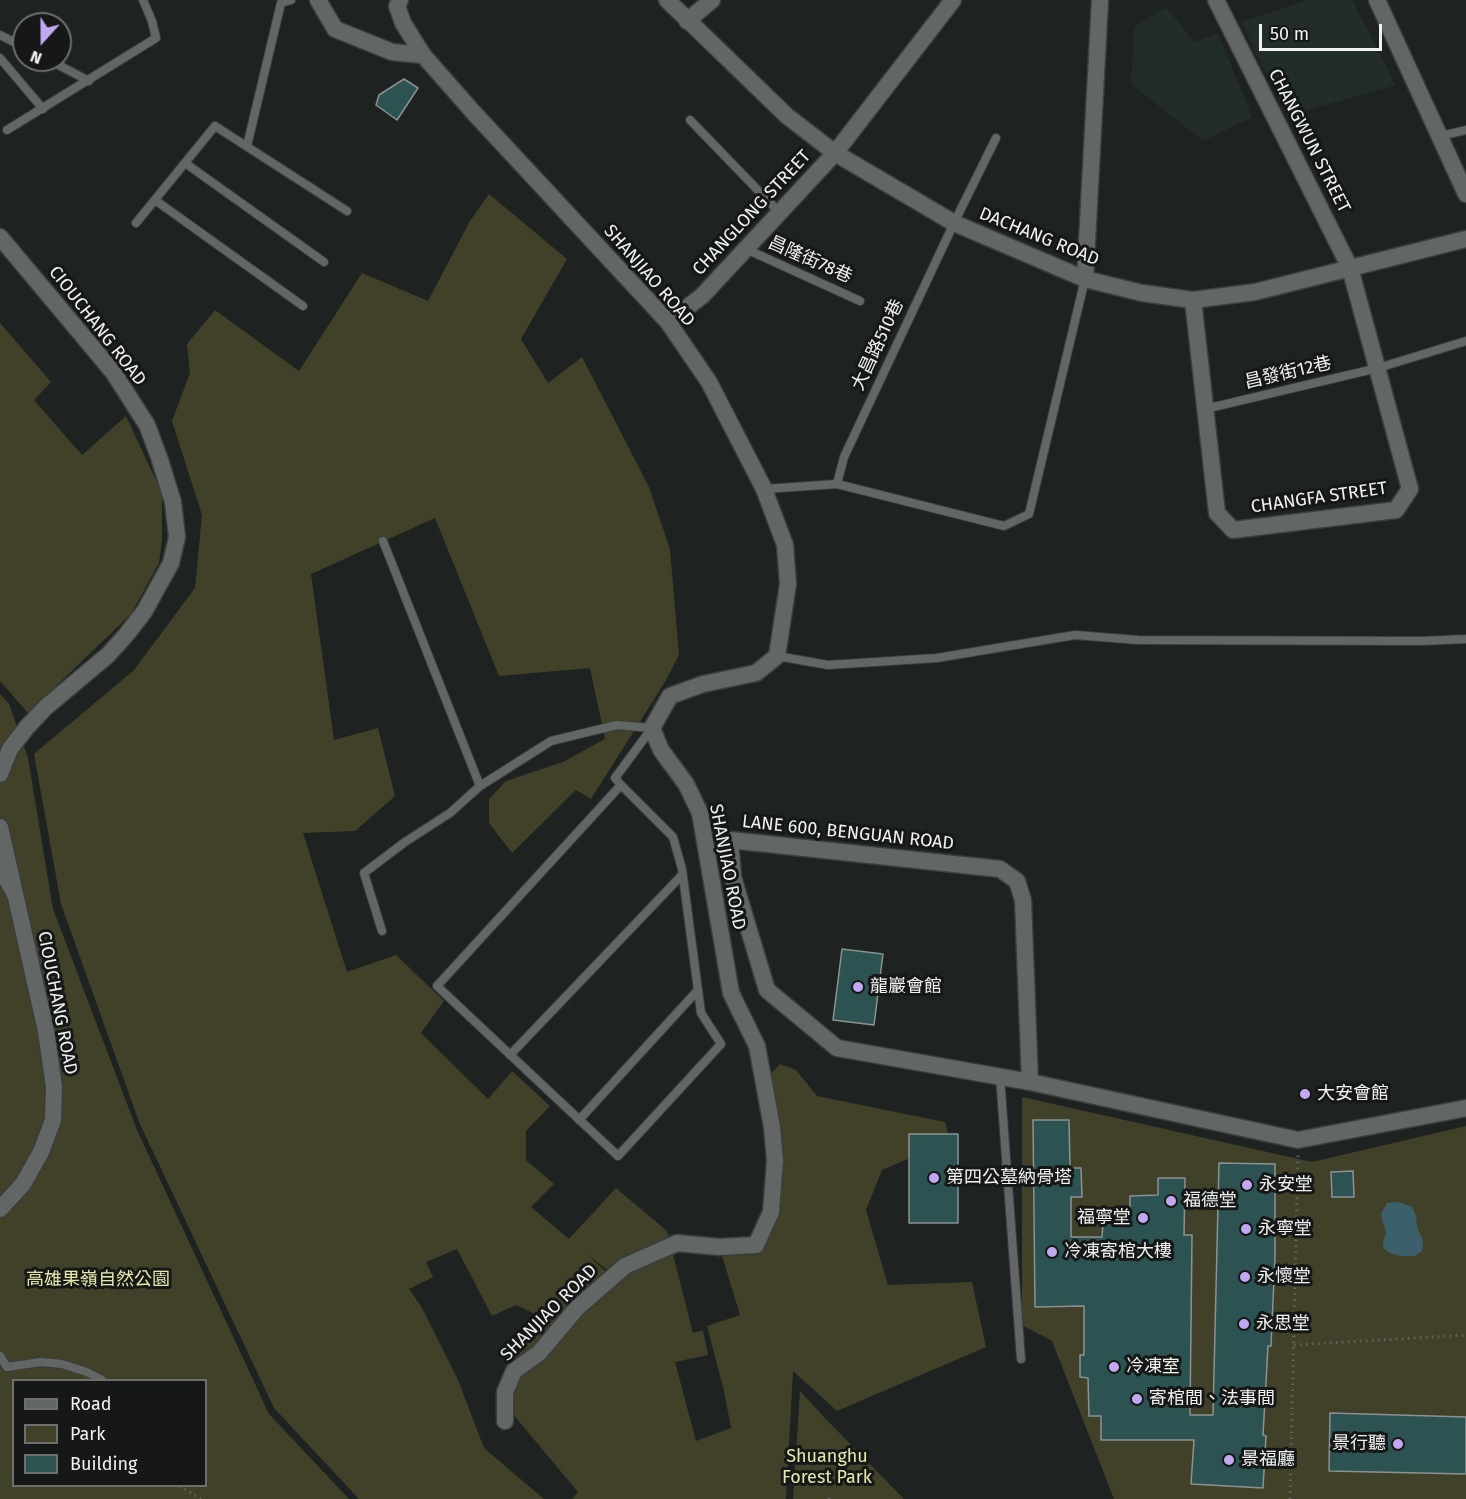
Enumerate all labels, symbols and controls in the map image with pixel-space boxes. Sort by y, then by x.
north arrow [12,12,72,72]
scale bar [1262,12,1385,50]
text: 50 m [1270,23,1309,45]
text: N [28,47,44,68]
street label: CHANGWUN STREET [1263,66,1355,216]
street label: CHANGLONG STREET [688,146,816,280]
street label: DACHANG ROAD [976,203,1102,271]
street label: SHANJIAO ROAD [599,221,699,331]
street label: 昌隆街78巷 [765,232,855,288]
street label: CIOUCHANG ROAD [44,262,150,390]
street label: 大昌路510巷 [848,296,908,394]
street label: 昌發街12巷 [1242,352,1334,394]
street label: CHANGFA STREET [1249,478,1389,518]
street label: SHANJIAO ROAD [704,802,750,932]
street label: LANE 600, BENGUAN ROAD [741,811,955,855]
street label: CIOUCHANG ROAD [32,929,82,1077]
place label: 龍巖會館 [870,976,942,998]
marker: 龍巖會館 [851,980,865,994]
place label: 大安會館 [1317,1083,1389,1105]
marker: 大安會館 [1298,1087,1312,1101]
place label: 第四公墓納骨塔 [946,1167,1072,1189]
marker: 第四公墓納骨塔 [927,1171,941,1185]
place label: 永安堂 [1259,1174,1313,1196]
marker: 永安堂 [1240,1178,1254,1192]
place label: 福德堂 [1183,1190,1237,1212]
marker: 福德堂 [1164,1194,1178,1208]
place label: 福寧堂 [1077,1207,1131,1229]
marker: 福寧堂 [1136,1211,1150,1225]
place label: 永寧堂 [1258,1218,1312,1240]
marker: 永寧堂 [1239,1222,1253,1236]
place label: 冷凍寄棺大樓 [1064,1241,1172,1263]
marker: 冷凍寄棺大樓 [1045,1245,1059,1259]
street label: SHANJIAO ROAD [496,1260,602,1366]
place label: 永懷堂 [1257,1266,1311,1288]
park label: 高雄果嶺自然公園 [26,1269,170,1291]
marker: 永懷堂 [1238,1270,1252,1284]
place label: 永思堂 [1256,1313,1310,1335]
marker: 永思堂 [1237,1317,1251,1331]
place label: 冷凍室 [1126,1356,1180,1378]
marker: 冷凍室 [1107,1360,1121,1374]
legend [12,1379,207,1487]
place label: 寄棺間、法事間 [1149,1388,1275,1410]
marker: 寄棺間、法事間 [1130,1392,1144,1406]
text: Road [70,1393,112,1415]
text: Park [70,1423,105,1445]
place label: 景行聽 [1332,1433,1386,1455]
marker: 景行聽 [1391,1437,1405,1451]
park label: Shuanghu Forest Park [782,1446,872,1488]
place label: 景福廳 [1241,1449,1295,1471]
text: Building [70,1453,137,1475]
marker: 景福廳 [1222,1453,1236,1467]

